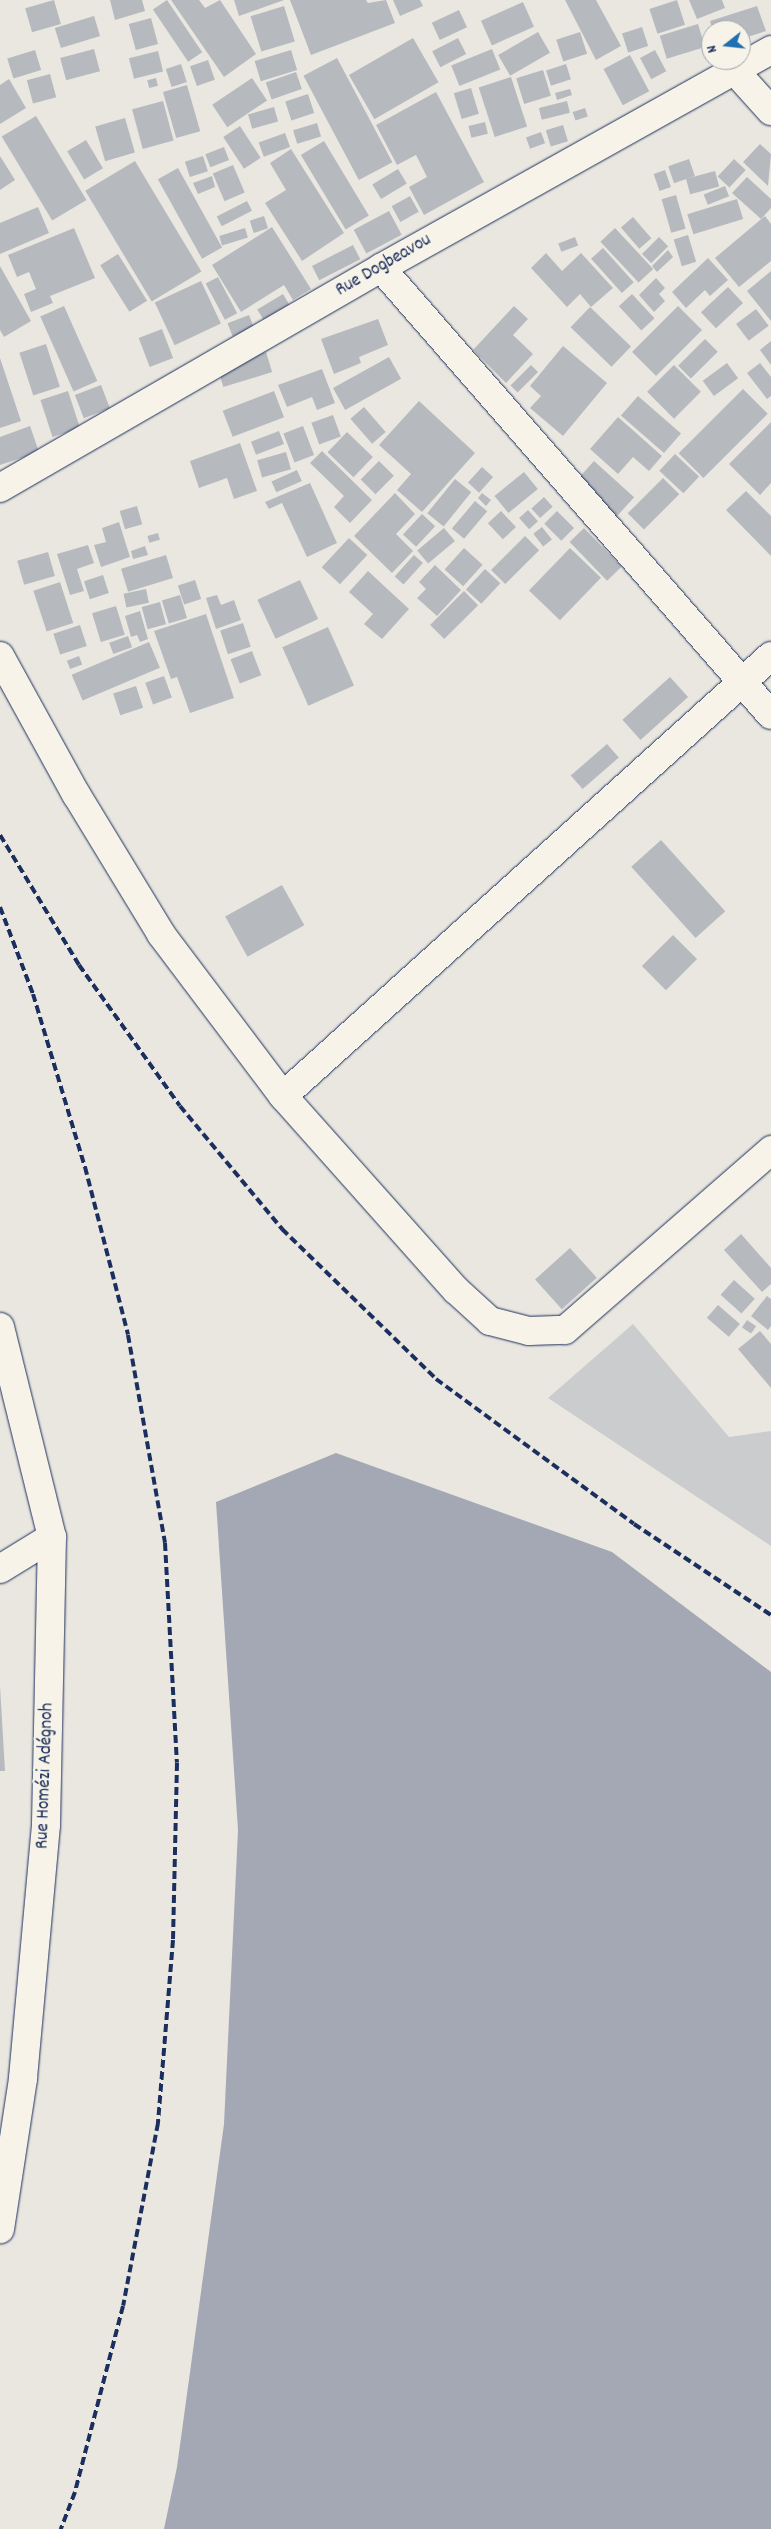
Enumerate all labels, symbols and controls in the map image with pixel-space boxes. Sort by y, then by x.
north arrow [701,20,751,70]
text: N [702,43,723,55]
street label: Rue Dogbeavou [332,229,436,303]
street label: Rue Homézi Adégnoh [32,1702,60,1850]

